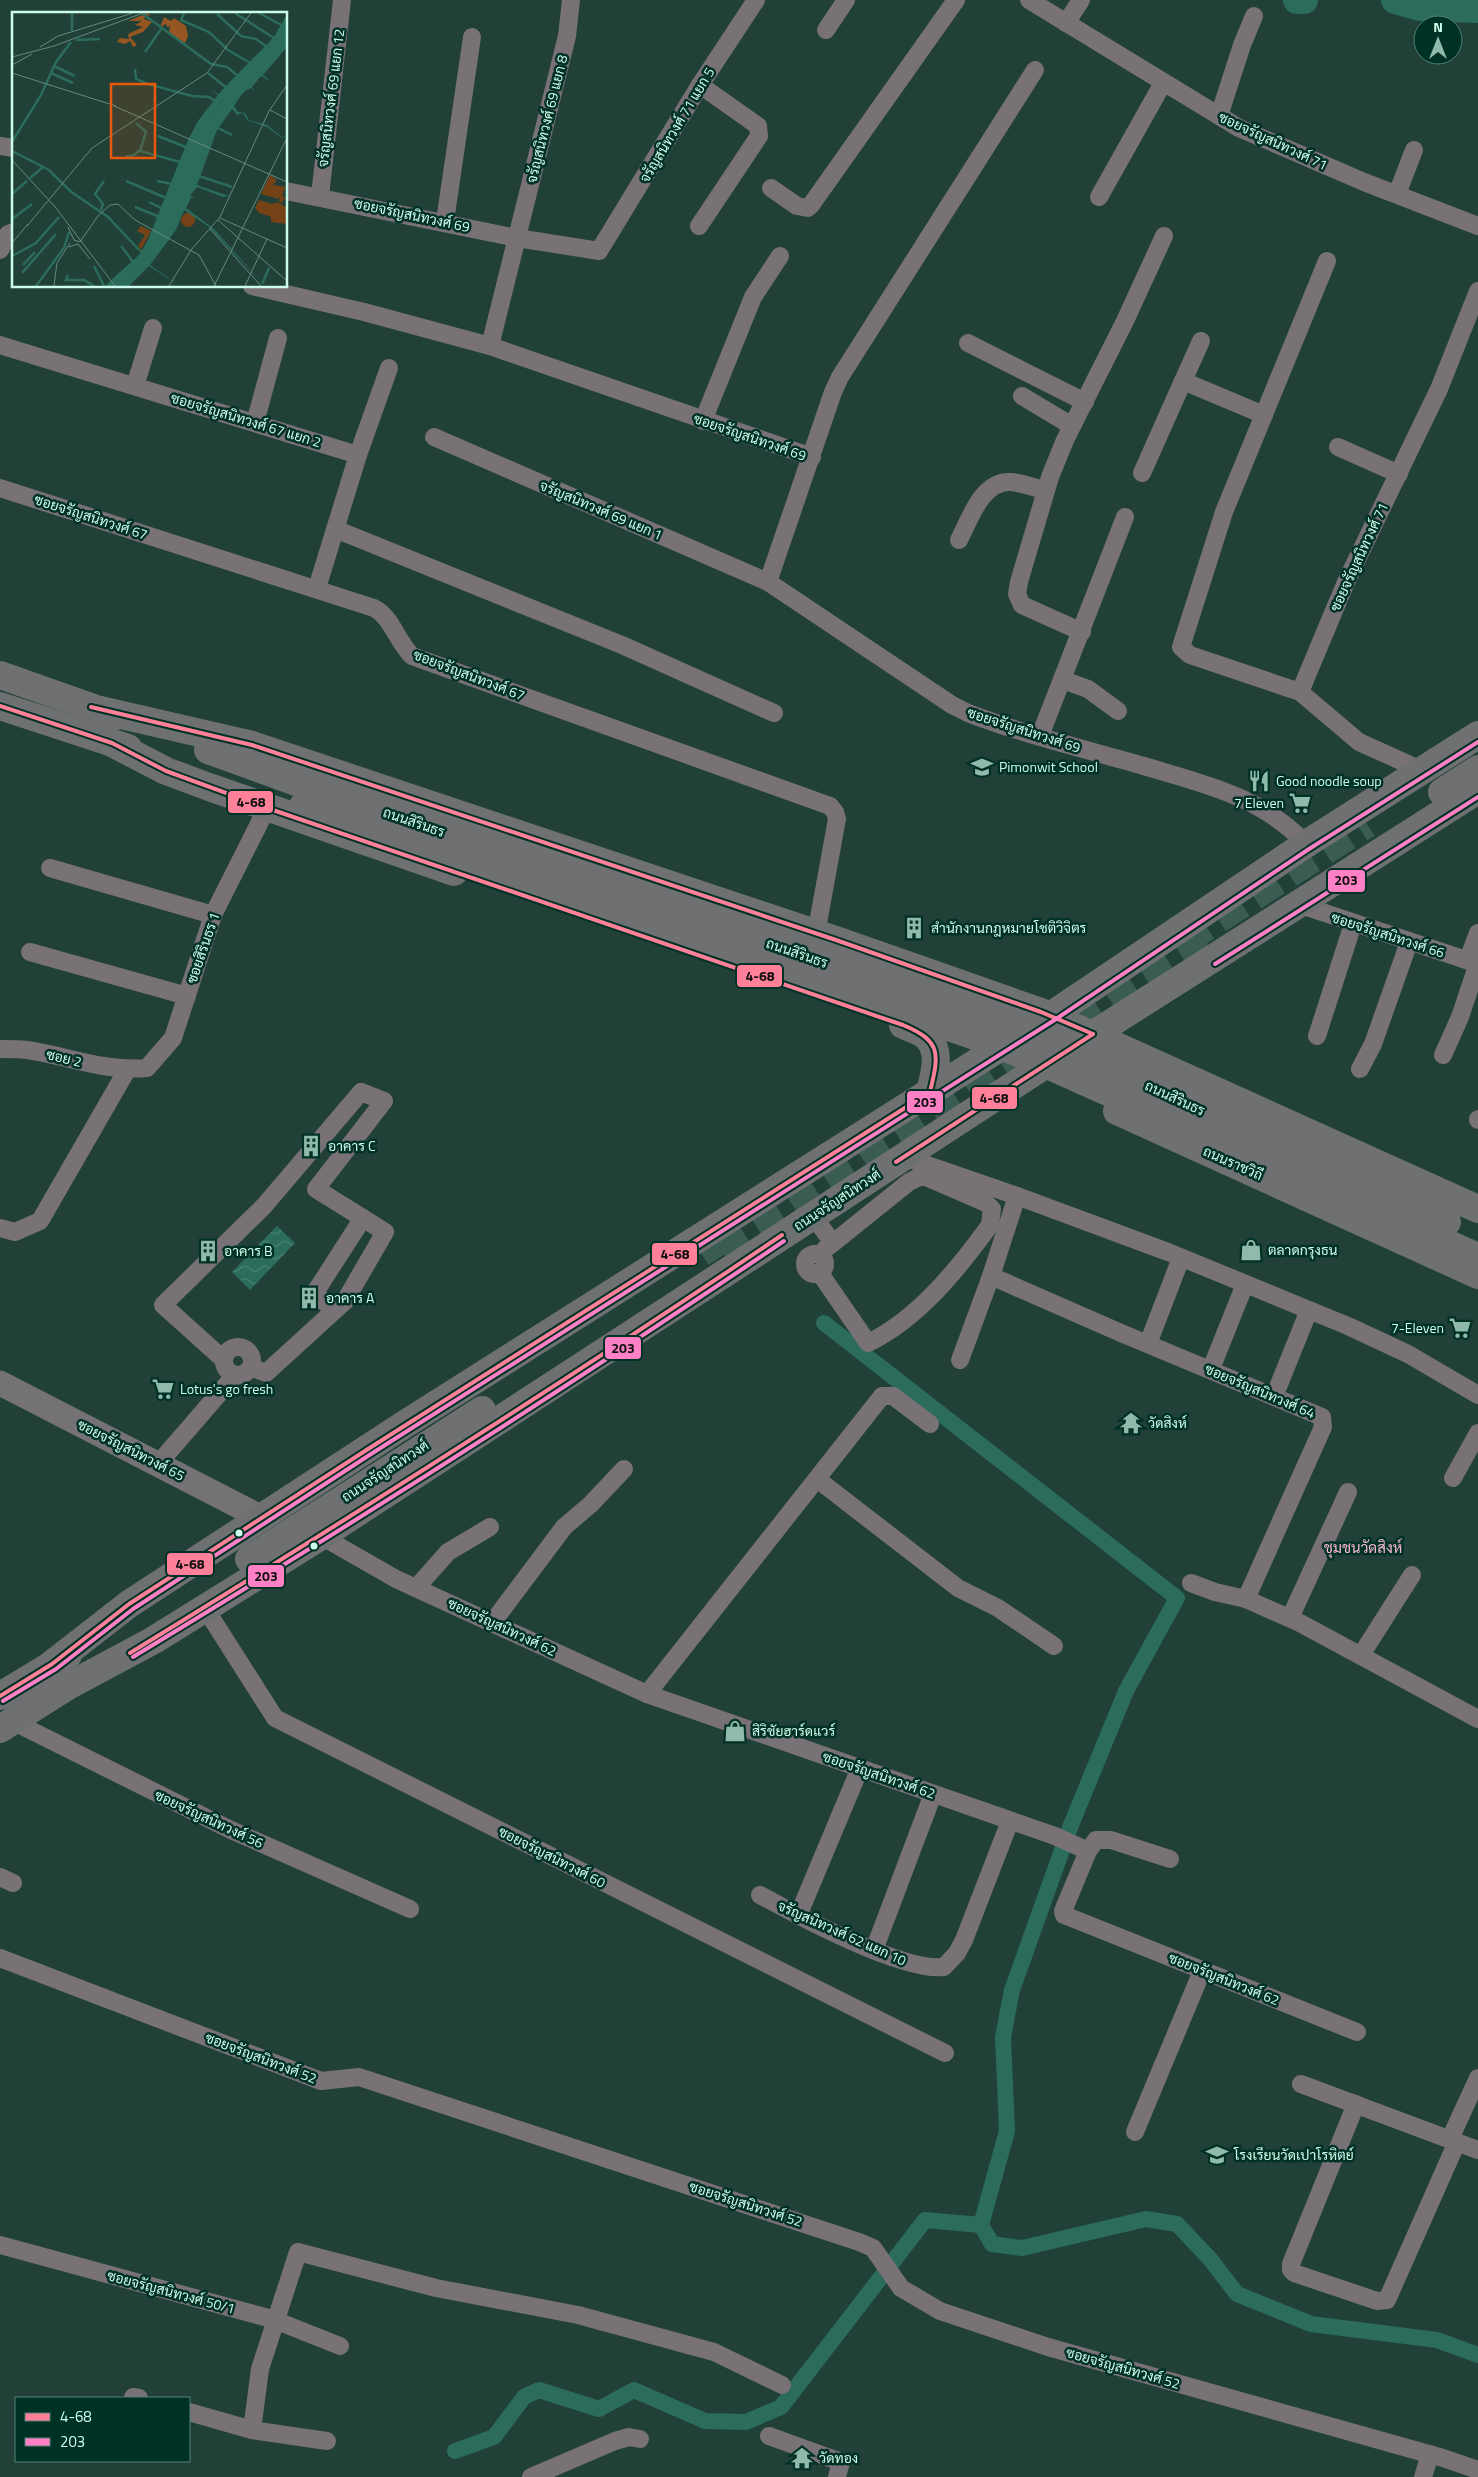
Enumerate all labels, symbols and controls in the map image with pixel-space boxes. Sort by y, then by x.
inset map [12,12,288,288]
north arrow [1413,15,1463,65]
text: N [1433,16,1443,37]
street label: จรัญสนิทวงศ์ 69 แยก 12 [312,28,349,168]
street label: จรัญสนิทวงศ์ 69 แยก 8 [520,52,573,185]
street label: จรัญสนิทวงศ์ 71 แยก 5 [634,63,719,186]
street label: ซอยจรัญสนิทวงศ์ 71 [1215,106,1331,175]
street label: ซอยจรัญสนิทวงศ์ 69 [352,192,472,237]
street label: ซอยจรัญสนิทวงศ์ 67 แยก 2 [168,387,324,452]
street label: ซอยจรัญสนิทวงศ์ 69 [691,407,810,466]
street label: จรัญสนิทวงศ์ 69 แยก 1 [537,474,666,545]
street label: ซอยจรัญสนิทวงศ์ 67 [32,488,151,545]
street label: ซอยจรัญสนิทวงศ์ 71 [1324,499,1393,615]
street label: ซอยจรัญสนิทวงศ์ 67 [410,644,528,705]
street label: ซอยจรัญสนิทวงศ์ 69 [965,701,1084,758]
school or university icon: Pimonwit School [969,754,995,780]
place label: Pimonwit School [999,756,1098,777]
restaurant icon: Good noodle soup [1246,768,1272,794]
place label: Good noodle soup [1276,770,1382,791]
line badge: 4-68 [227,790,274,814]
supermarket icon: 7 Eleven [1287,790,1313,816]
text: 4-68 [236,791,266,812]
place label: 7 Eleven [1234,792,1284,813]
street label: ถนนสิรินธร [380,801,448,842]
line badge: 203 [1327,869,1366,893]
text: 203 [1334,869,1358,890]
street label: ซอยจรัญสนิทวงศ์ 66 [1329,906,1448,963]
street label: ซอยสิรินธร 1 [181,909,224,986]
building icon: สำนักงานกฎหมายโชติวิจิตร [901,915,927,941]
place label: สำนักงานกฎหมายโชติวิจิตร [931,917,1087,938]
street label: ถนนสิรินธร [763,932,831,973]
line badge: 4-68 [736,964,783,988]
text: 4-68 [745,965,775,986]
street label: ซอย 2 [44,1043,84,1072]
street label: ถนนสิรินธร [1142,1074,1209,1121]
line badge: 4-68 [971,1086,1018,1110]
text: 4-68 [979,1087,1009,1108]
line badge: 203 [906,1090,944,1114]
text: 203 [913,1091,937,1112]
building icon: อาคาร C [298,1133,324,1159]
place label: อาคาร C [328,1135,376,1156]
street label: ถนนราชวิถี [1200,1140,1266,1185]
street label: ถนนจรัญสนิทวงศ์ [789,1163,885,1236]
shop icon: ตลาดกรุงธน [1238,1237,1264,1263]
building icon: อาคาร B [195,1238,221,1264]
place label: ตลาดกรุงธน [1268,1239,1337,1260]
place label: อาคาร B [224,1240,273,1261]
line badge: 4-68 [651,1242,698,1266]
text: 4-68 [660,1243,690,1264]
building icon: อาคาร A [296,1285,322,1311]
place label: อาคาร A [326,1287,375,1308]
supermarket icon: 7-Eleven [1447,1315,1473,1341]
place label: 7-Eleven [1391,1317,1444,1338]
line badge: 203 [604,1336,642,1360]
text: 203 [611,1337,635,1358]
street label: ซอยจรัญสนิทวงศ์ 64 [1202,1358,1319,1423]
supermarket icon: Lotus's go fresh [150,1376,176,1402]
place label: Lotus's go fresh [180,1378,273,1399]
temple icon: วัดสิงห์ [1118,1410,1144,1436]
place label: วัดสิงห์ [1148,1412,1187,1433]
street label: ซอยจรัญสนิทวงศ์ 65 [74,1413,189,1486]
street label: ถนนจรัญสนิทวงศ์ [337,1434,433,1507]
unlabelled marker [234,1528,244,1538]
district label: ชุมชนวัดสิงห์ [1324,1536,1402,1559]
unlabelled marker [309,1541,319,1551]
line badge: 4-68 [166,1552,214,1576]
text: 4-68 [175,1553,205,1574]
line badge: 203 [247,1564,285,1588]
text: 203 [254,1565,278,1586]
street label: ซอยจรัญสนิทวงศ์ 62 [444,1592,560,1661]
shop icon: สิริชัยฮาร์ดแวร์ [722,1718,748,1744]
place label: สิริชัยฮาร์ดแวร์ [752,1720,835,1741]
street label: ซอยจรัญสนิทวงศ์ 62 [820,1745,938,1804]
street label: ซอยจรัญสนิทวงศ์ 56 [151,1784,267,1853]
street label: ซอยจรัญสนิทวงศ์ 60 [495,1820,610,1893]
street label: จรัญสนิทวงศ์ 62 แยก 10 [774,1895,910,1970]
street label: ซอยจรัญสนิทวงศ์ 62 [1166,1947,1283,2010]
street label: ซอยจรัญสนิทวงศ์ 52 [202,2027,320,2088]
school or university icon: โรงเรียนวัดเปาโรหิตย์ [1204,2142,1230,2168]
place label: โรงเรียนวัดเปาโรหิตย์ [1233,2144,1354,2165]
street label: ซอยจรัญสนิทวงศ์ 52 [687,2175,806,2232]
street label: ซอยจรัญสนิทวงศ์ 50/1 [105,2264,237,2319]
street label: ซอยจรัญสนิทวงศ์ 52 [1064,2341,1183,2394]
legend [15,2397,190,2462]
text: 4-68 [60,2405,92,2428]
text: 203 [60,2430,85,2453]
temple icon: วัดทอง [789,2445,815,2471]
place label: วัดทอง [819,2447,858,2468]

